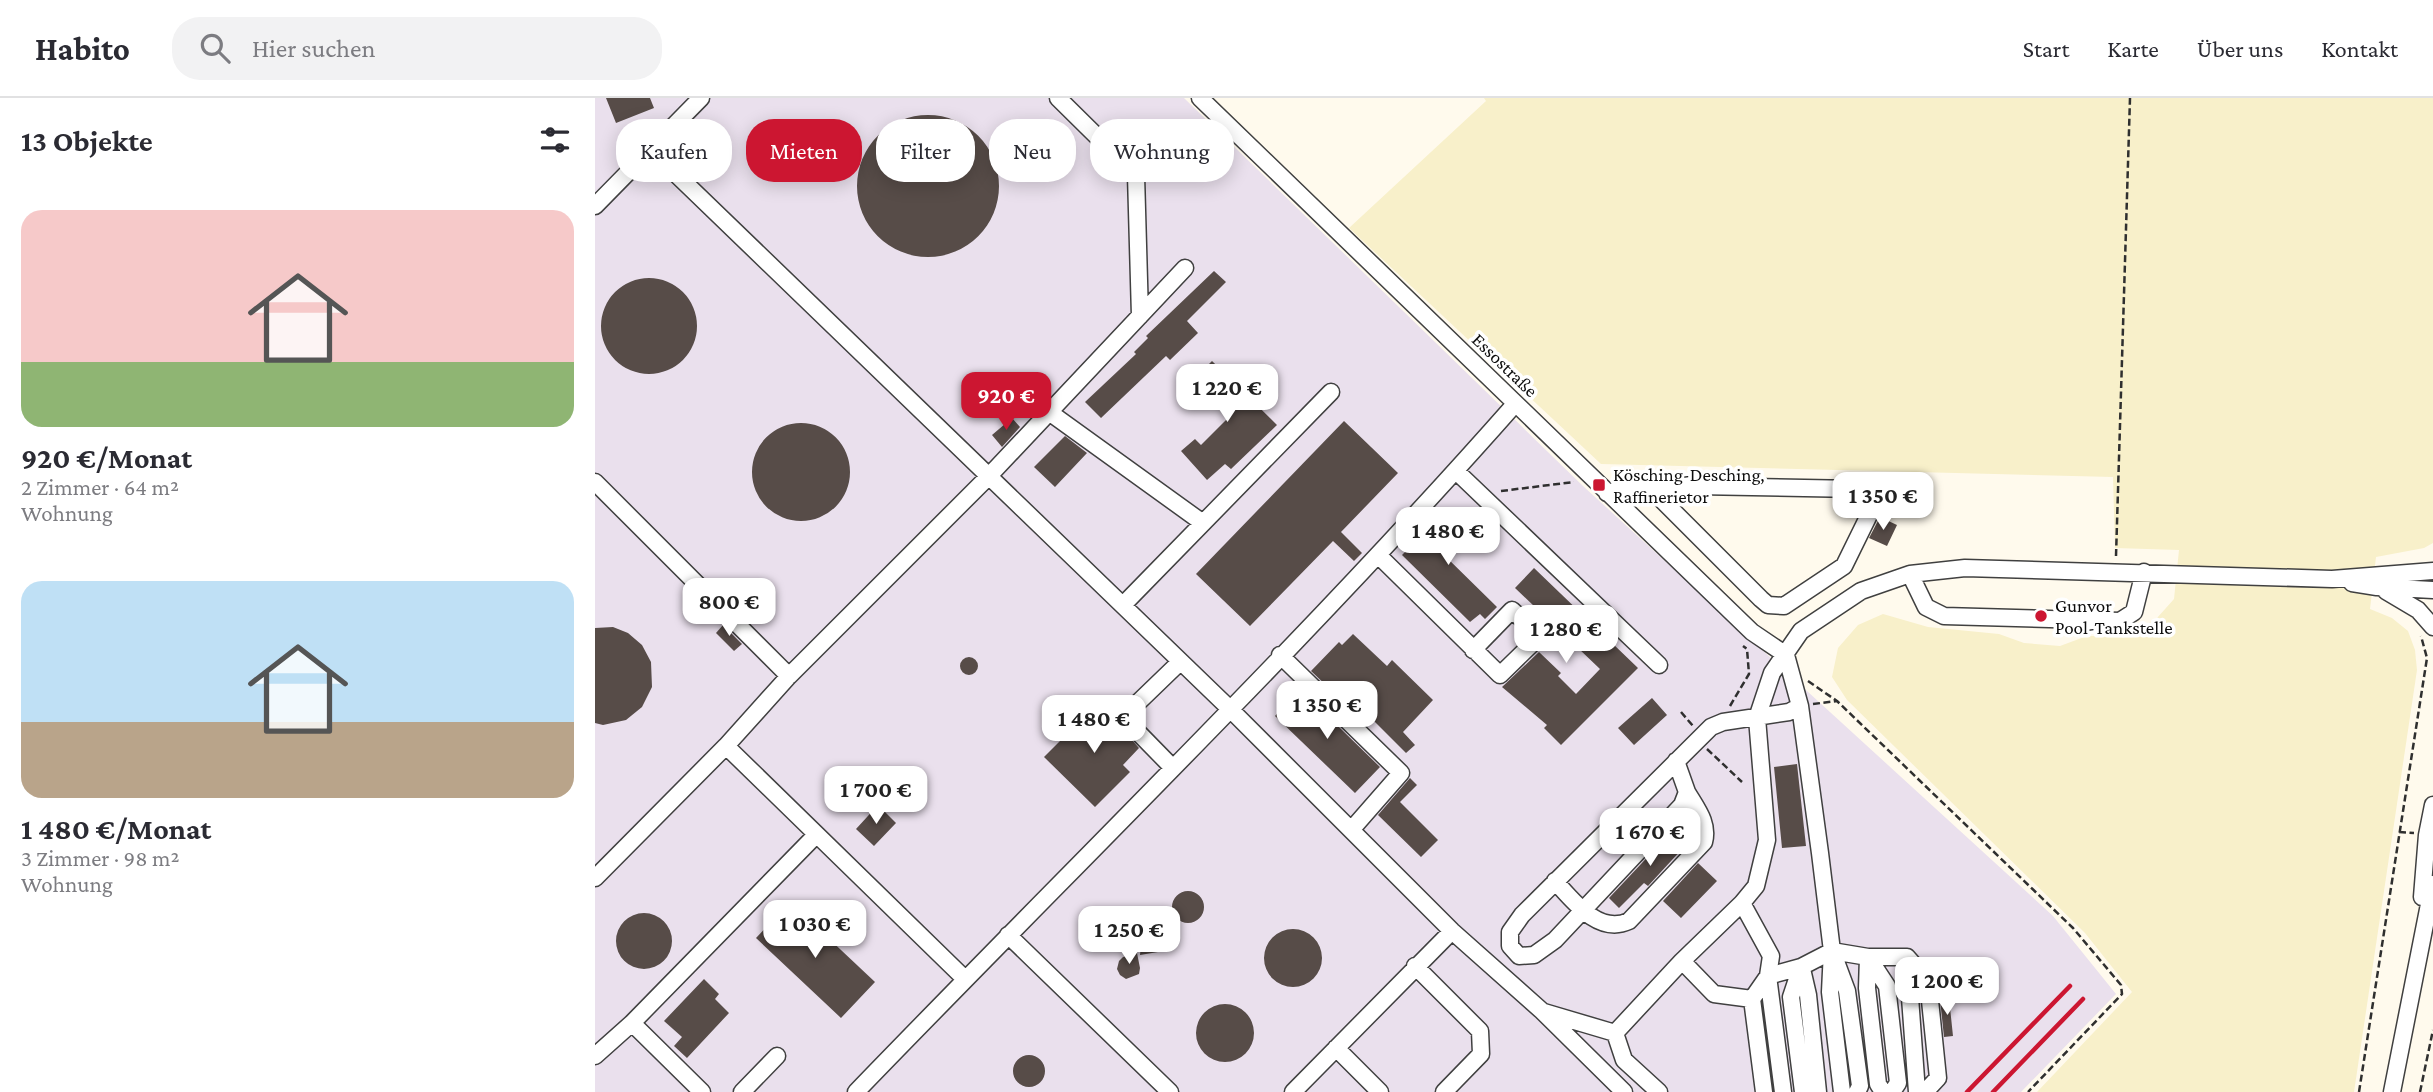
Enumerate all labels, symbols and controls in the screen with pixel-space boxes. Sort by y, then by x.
search box [172,17,662,80]
icon: search [196,29,234,67]
text: Habito [35,30,130,67]
text: Hier suchen [252,34,375,63]
text: Start [2023,35,2069,62]
text: Karte [2107,35,2159,62]
text: Über uns [2197,35,2283,62]
text: Kontakt [2321,35,2398,62]
chip: Kaufen [616,119,732,182]
chip: Mieten [746,119,862,182]
chip: Filter [876,119,975,182]
chip: Neu [989,119,1076,182]
chip: Wohnung [1090,119,1234,182]
icon: filters [536,121,574,159]
text: 13 Objekte [21,124,153,157]
icon: home [235,255,361,381]
street label: Essostraße [1468,329,1542,401]
pin: 1 220 € [1162,364,1292,424]
pin: 920 € [957,372,1055,432]
text: 1 220 € [1192,374,1262,400]
text: 920 € [977,382,1035,408]
text: 920 €/Monat [21,441,192,474]
place label: Kösching-Desching, Raffinerietor [1613,464,1765,507]
pin: 1 350 € [1818,472,1948,532]
text: 2 Zimmer · 64 m² [21,474,179,500]
marker: Kösching-Desching, Raffinerietor [1591,477,1607,493]
text: 1 350 € [1848,482,1918,508]
text: Wohnung [21,500,113,526]
pin: 1 480 € [1383,508,1513,567]
text: 1 480 € [1412,517,1484,543]
pin: 800 € [680,578,778,638]
text: 800 € [699,588,759,614]
place label: Gunvor Pool-Tankstelle [2055,595,2173,638]
pin: 1 280 € [1501,606,1631,665]
marker: Gunvor Pool-Tankstelle [2033,608,2049,624]
text: 1 280 € [1530,615,1602,641]
icon: home [235,626,361,752]
pin: 1 350 € [1262,682,1392,741]
text: 1 350 € [1292,691,1362,717]
pin: 1 480 € [1029,696,1159,755]
text: 1 480 € [1058,705,1130,731]
pin: 1 700 € [811,766,941,826]
text: 1 700 € [840,776,912,802]
pin: 1 670 € [1585,808,1715,868]
text: 1 480 €/Monat [21,812,211,845]
text: 1 670 € [1616,818,1684,844]
text: 3 Zimmer · 98 m² [21,845,179,871]
text: Wohnung [21,871,113,897]
pin: 1 030 € [750,900,880,960]
pin: 1 250 € [1064,906,1194,966]
text: 1 030 € [779,910,851,936]
text: 1 250 € [1094,916,1164,942]
pin: 1 200 € [1882,958,2012,1017]
text: 1 200 € [1911,967,1983,993]

